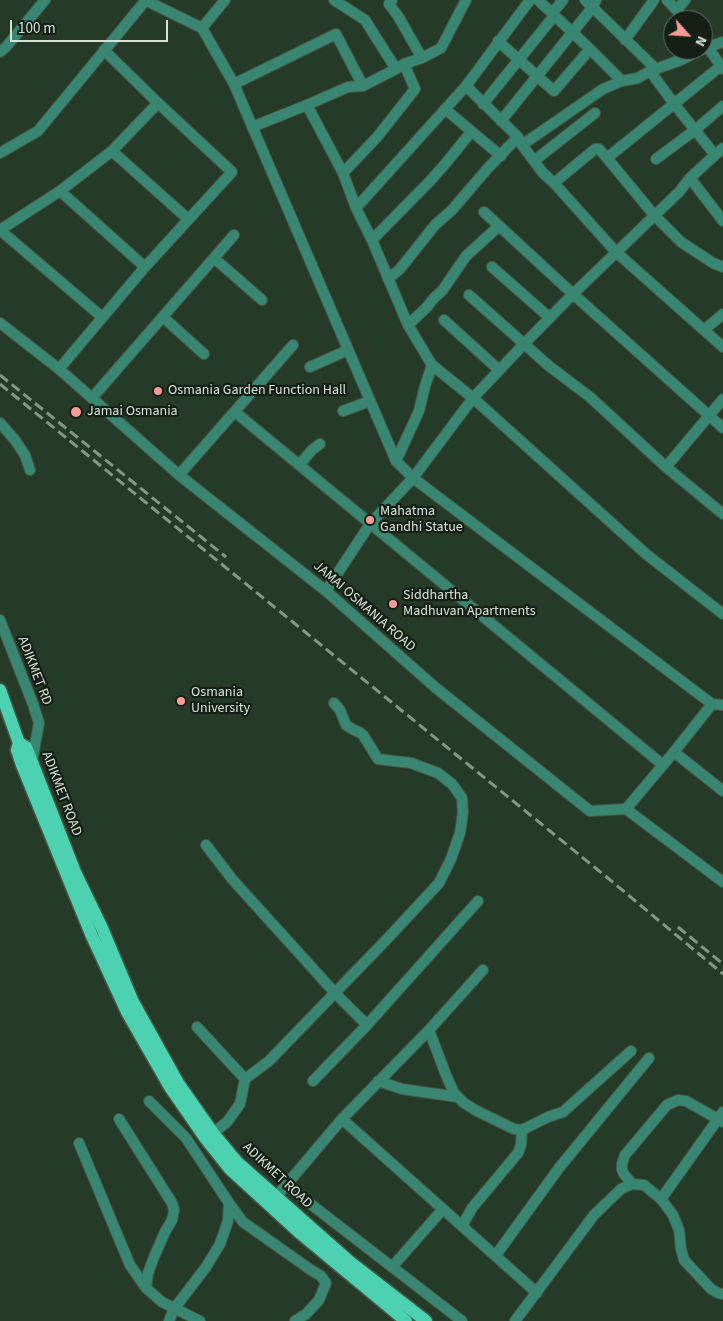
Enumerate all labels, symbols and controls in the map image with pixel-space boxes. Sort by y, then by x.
scale bar [12,10,170,42]
north arrow [663,10,713,60]
text: 100 m [18,18,56,39]
text: N [690,33,712,50]
place label: Osmania Garden Function Hall [168,383,346,399]
marker: Osmania Garden Function Hall [152,385,164,397]
place label: Jamai Osmania [87,404,178,420]
marker: Jamai Osmania [69,405,83,419]
place label: Mahatma Gandhi Statue [380,504,463,536]
marker: Mahatma Gandhi Statue [364,514,376,526]
street label: JAMAI OSMANIA ROAD [310,558,418,656]
place label: Siddhartha Madhuvan Apartments [403,588,535,620]
marker: Siddhartha Madhuvan Apartments [387,598,399,610]
street label: ADIKMET RD [13,634,55,708]
place label: Osmania University [191,685,250,718]
marker: Osmania University [175,695,187,707]
street label: ADIKMET ROAD [37,749,85,839]
street label: ADIKMET ROAD [239,1139,315,1213]

